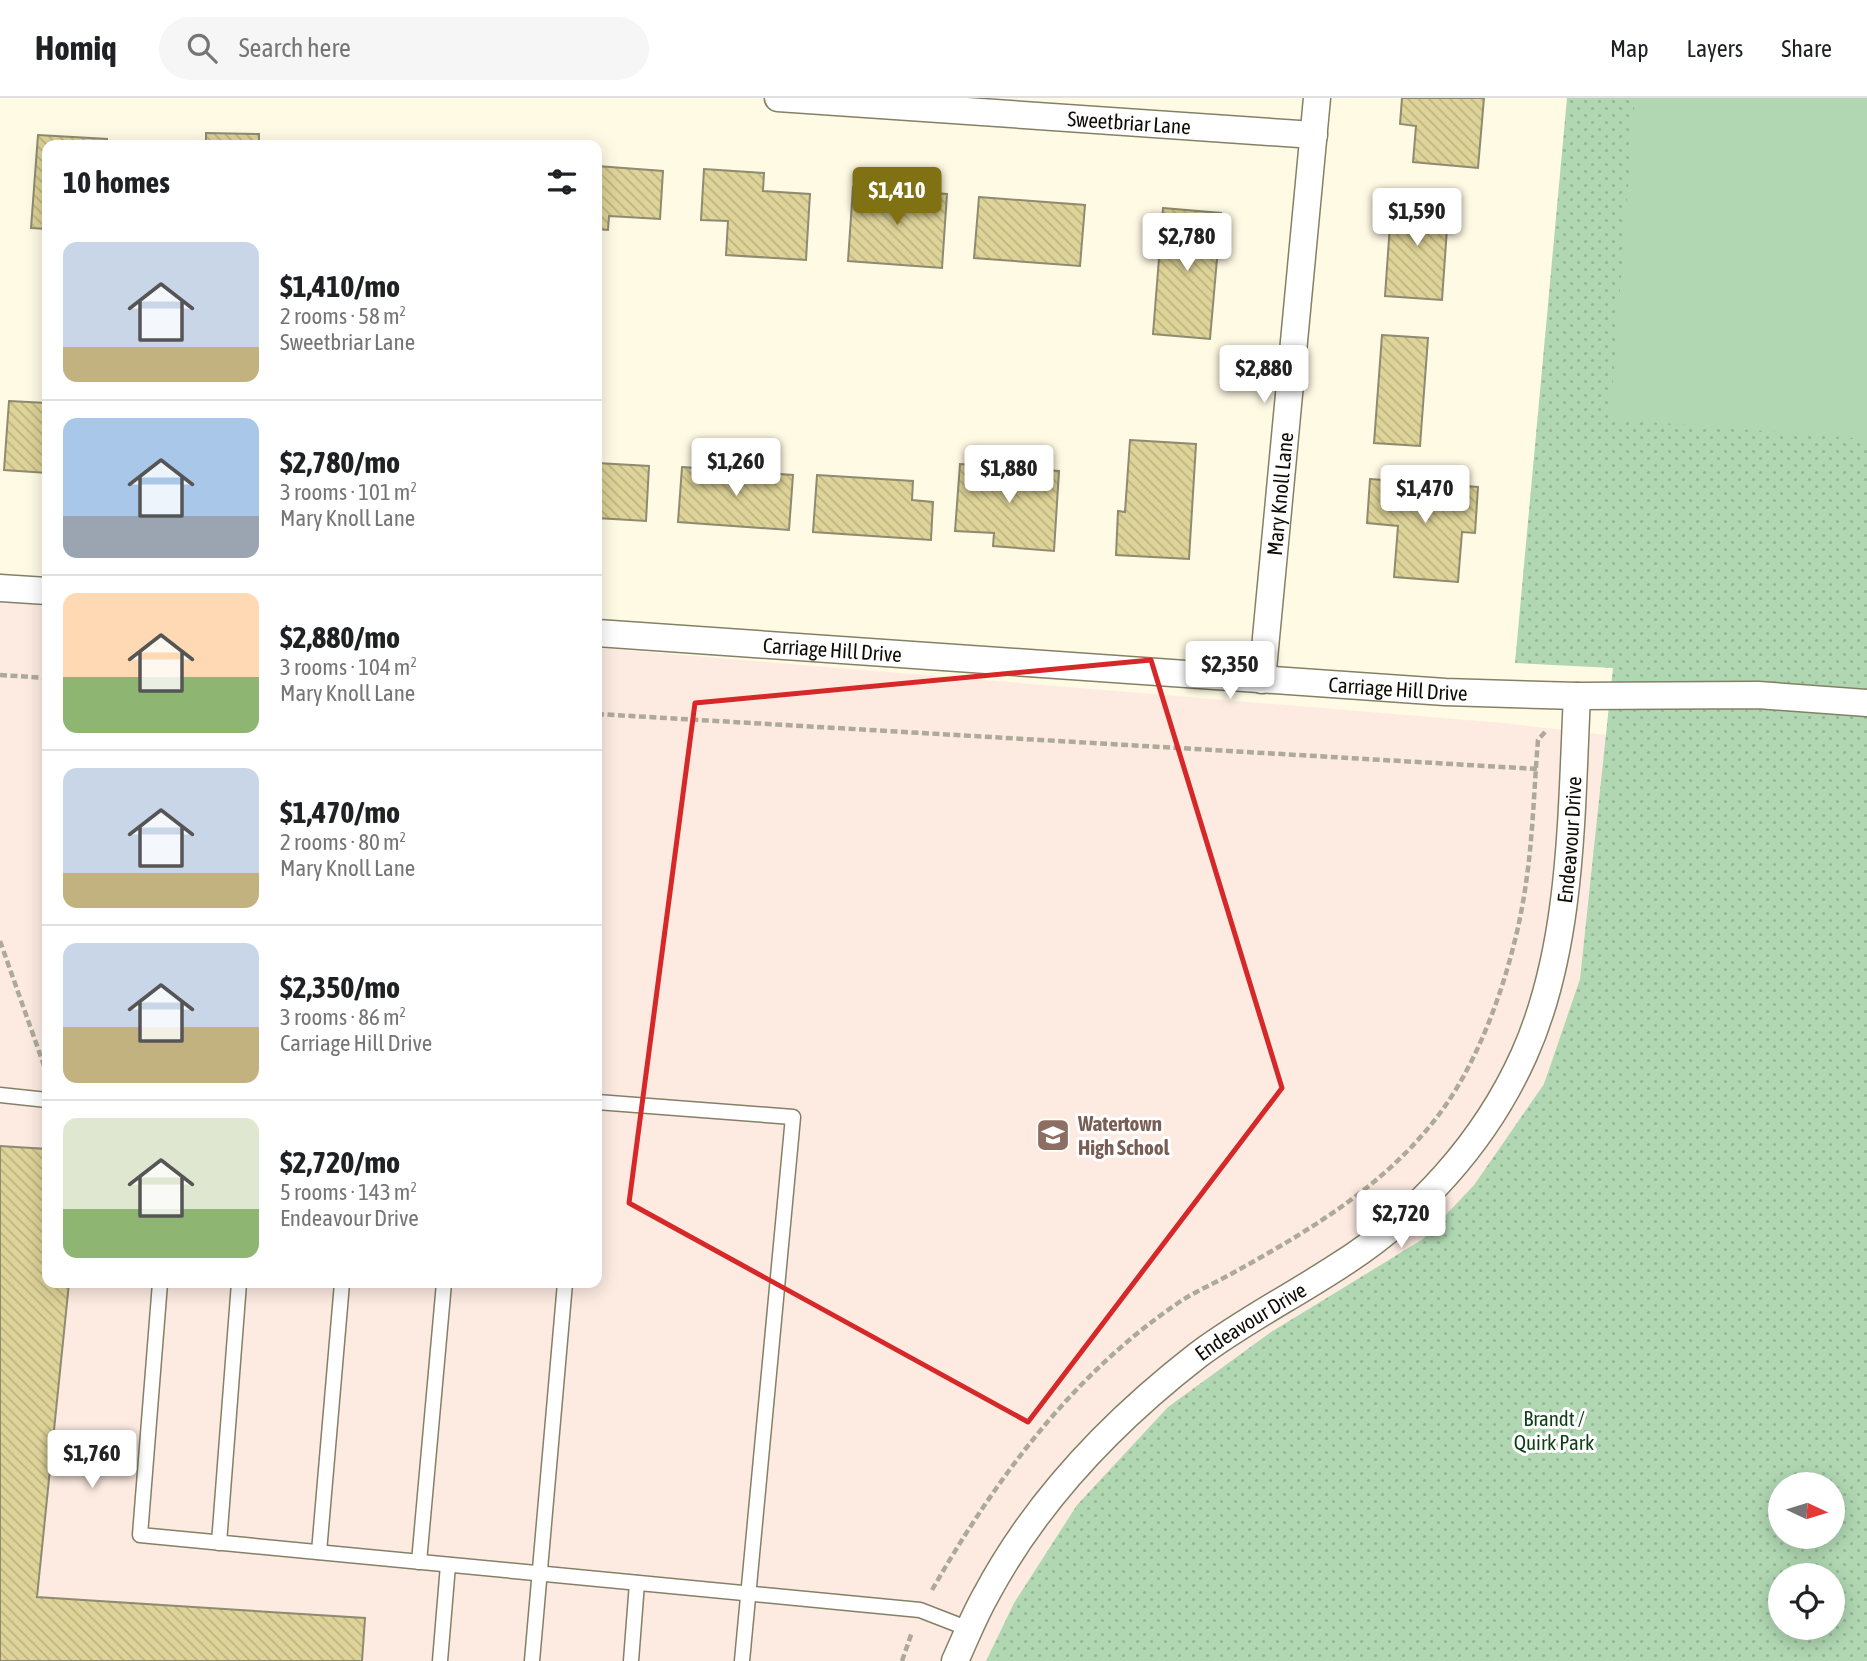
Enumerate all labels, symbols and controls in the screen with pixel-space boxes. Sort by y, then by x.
search box [159,17,649,80]
text: Homiq [35,29,117,67]
icon: search [183,29,221,67]
text: Search here [239,33,351,63]
text: Map [1610,35,1649,62]
text: Layers [1687,35,1743,62]
text: Share [1781,35,1832,62]
street label: Sweetbriar Lane [1067,106,1192,138]
icon: filters [543,163,581,201]
text: 10 homes [63,165,170,199]
pin: $1,410 [840,167,954,227]
text: $1,410 [869,177,926,203]
pin: $1,590 [1360,188,1474,248]
text: $1,590 [1389,198,1446,224]
pin: $2,780 [1130,214,1244,273]
text: $2,780 [1159,223,1216,249]
text: $1,410/mo [280,269,400,303]
icon: home [119,270,203,354]
text: 2 rooms · 58 m² [280,303,406,329]
text: Sweetbriar Lane [280,329,415,355]
pin: $2,880 [1207,345,1321,405]
text: $2,880 [1236,355,1293,381]
street label: Mary Knoll Lane [1262,431,1297,557]
pin: $1,260 [679,438,793,498]
text: $2,780/mo [280,445,400,479]
icon: home [119,446,203,530]
pin: $1,880 [952,446,1066,505]
text: $1,260 [708,448,765,474]
text: $1,880 [981,455,1038,481]
pin: $1,470 [1368,466,1482,525]
text: $1,470 [1397,475,1454,501]
text: 3 rooms · 101 m² [280,479,417,505]
text: Mary Knoll Lane [280,505,415,531]
text: $2,880/mo [280,620,400,654]
icon: home [119,621,203,705]
street label: Carriage Hill Drive [762,633,903,666]
pin: $2,350 [1173,642,1287,701]
text: $2,350 [1202,651,1259,677]
text: 3 rooms · 104 m² [280,654,417,680]
street label: Carriage Hill Drive [1328,672,1468,705]
text: Mary Knoll Lane [280,680,415,706]
street label: Endeavour Drive [1552,776,1586,904]
text: $1,470/mo [280,795,400,829]
icon: home [119,796,203,880]
text: 2 rooms · 80 m² [280,829,406,855]
text: Mary Knoll Lane [280,855,415,881]
text: $2,350/mo [280,970,400,1004]
icon: home [119,971,203,1055]
text: 3 rooms · 86 m² [280,1004,406,1030]
text: Carriage Hill Drive [280,1030,432,1056]
place label: Watertown High School [1077,1111,1170,1159]
school or university icon: Watertown High School [1034,1116,1072,1154]
text: $2,720/mo [280,1145,400,1179]
icon: home [119,1146,203,1230]
text: 5 rooms · 143 m² [280,1179,417,1205]
pin: $2,720 [1344,1190,1458,1250]
text: $2,720 [1373,1200,1430,1226]
text: Endeavour Drive [280,1205,419,1231]
street label: Endeavour Drive [1190,1277,1310,1365]
park label: Brandt / Quirk Park [1514,1406,1594,1454]
pin: $1,760 [35,1430,149,1490]
text: $1,760 [64,1440,121,1466]
north arrow [1768,1472,1844,1549]
map controls [1768,1472,1845,1640]
button: locate [1768,1563,1845,1640]

